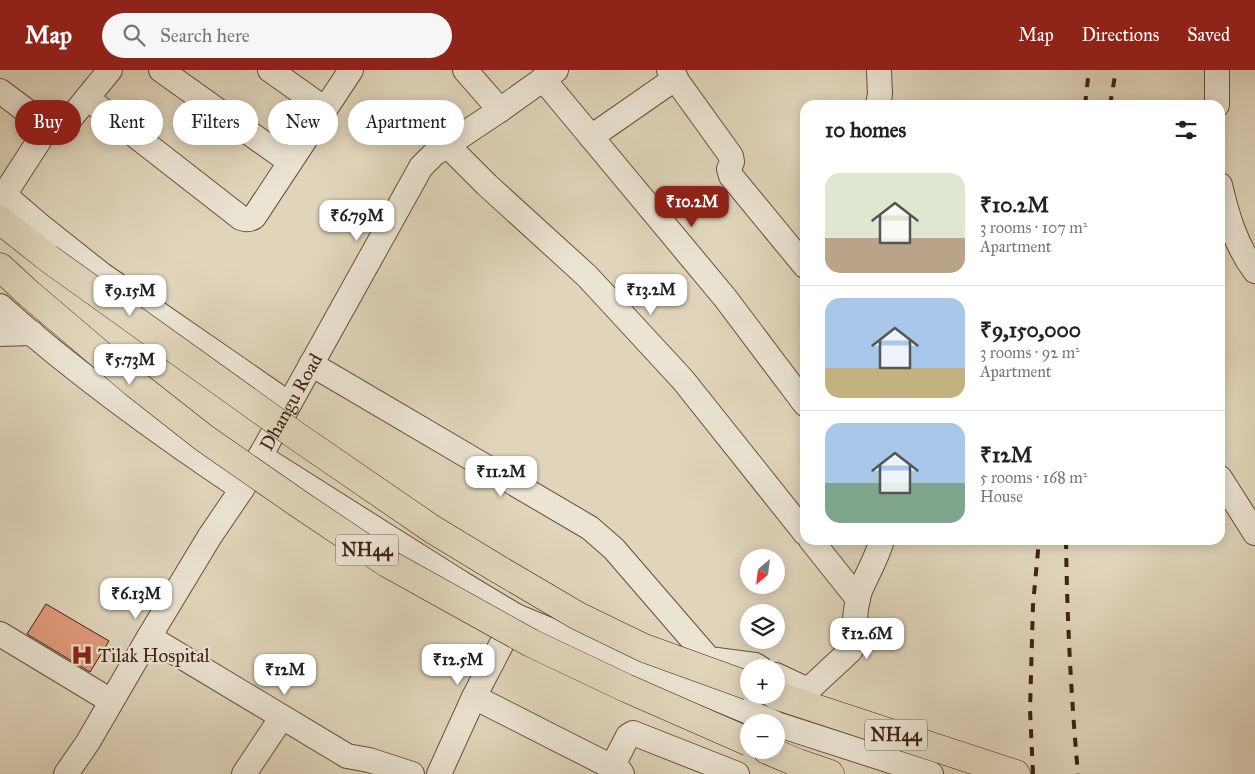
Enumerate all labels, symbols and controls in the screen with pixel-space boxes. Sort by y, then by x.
search box [102,13,452,58]
text: Map [25,20,72,50]
icon: search [120,21,148,49]
text: Search here [160,24,250,47]
text: Map [1018,24,1054,46]
text: Directions [1082,24,1159,46]
text: Saved [1187,24,1230,46]
chip: Buy [15,100,81,145]
chip: Rent [91,100,163,145]
chip: Filters [173,100,258,145]
chip: New [268,100,338,145]
chip: Apartment [348,100,464,145]
icon: filters [1172,116,1200,144]
text: 10 homes [825,117,906,143]
pin: ₹10.2M [651,186,733,228]
text: ₹10.2M [666,192,718,211]
text: ₹10.2M [980,192,1049,218]
icon: home [865,193,925,253]
pin: ₹6.79M [316,200,398,242]
text: ₹6.79M [330,206,384,225]
text: 3 rooms · 107 m² [980,218,1087,237]
text: Apartment [980,237,1052,256]
pin: ₹9.15M [89,274,171,317]
pin: ₹13.2M [610,274,692,316]
text: ₹13.2M [626,280,676,299]
text: ₹9.15M [104,281,156,300]
text: ₹9,150,000 [980,317,1081,343]
icon: home [865,318,925,378]
text: 3 rooms · 92 m² [980,343,1080,362]
pin: ₹5.73M [89,344,171,386]
street label: Dhangu Road [255,349,327,455]
text: ₹5.73M [105,350,155,369]
text: Apartment [980,362,1052,381]
text: ₹12M [980,442,1032,468]
icon: home [865,443,925,503]
pin: ₹11.2M [460,456,542,498]
text: ₹11.2M [476,462,526,481]
text: 5 rooms · 168 m² [980,468,1087,487]
text: House [980,487,1023,506]
road number: NH44 [336,534,398,566]
north arrow [740,549,785,594]
map controls [740,549,785,759]
pin: ₹6.13M [95,578,177,620]
text: ₹6.13M [111,584,161,603]
button: layers [740,604,785,649]
pin: ₹12.6M [826,618,908,660]
text: ₹12.6M [841,624,893,643]
hospital icon: Tilak Hospital [69,642,95,668]
place label: Tilak Hospital [98,644,211,667]
pin: ₹12.5M [417,644,499,686]
text: ₹12.5M [433,650,483,669]
pin: ₹12M [255,654,315,696]
button: + [740,659,785,704]
text: ₹12M [265,660,305,679]
button: − [740,714,785,759]
road number: NH44 [865,720,927,750]

